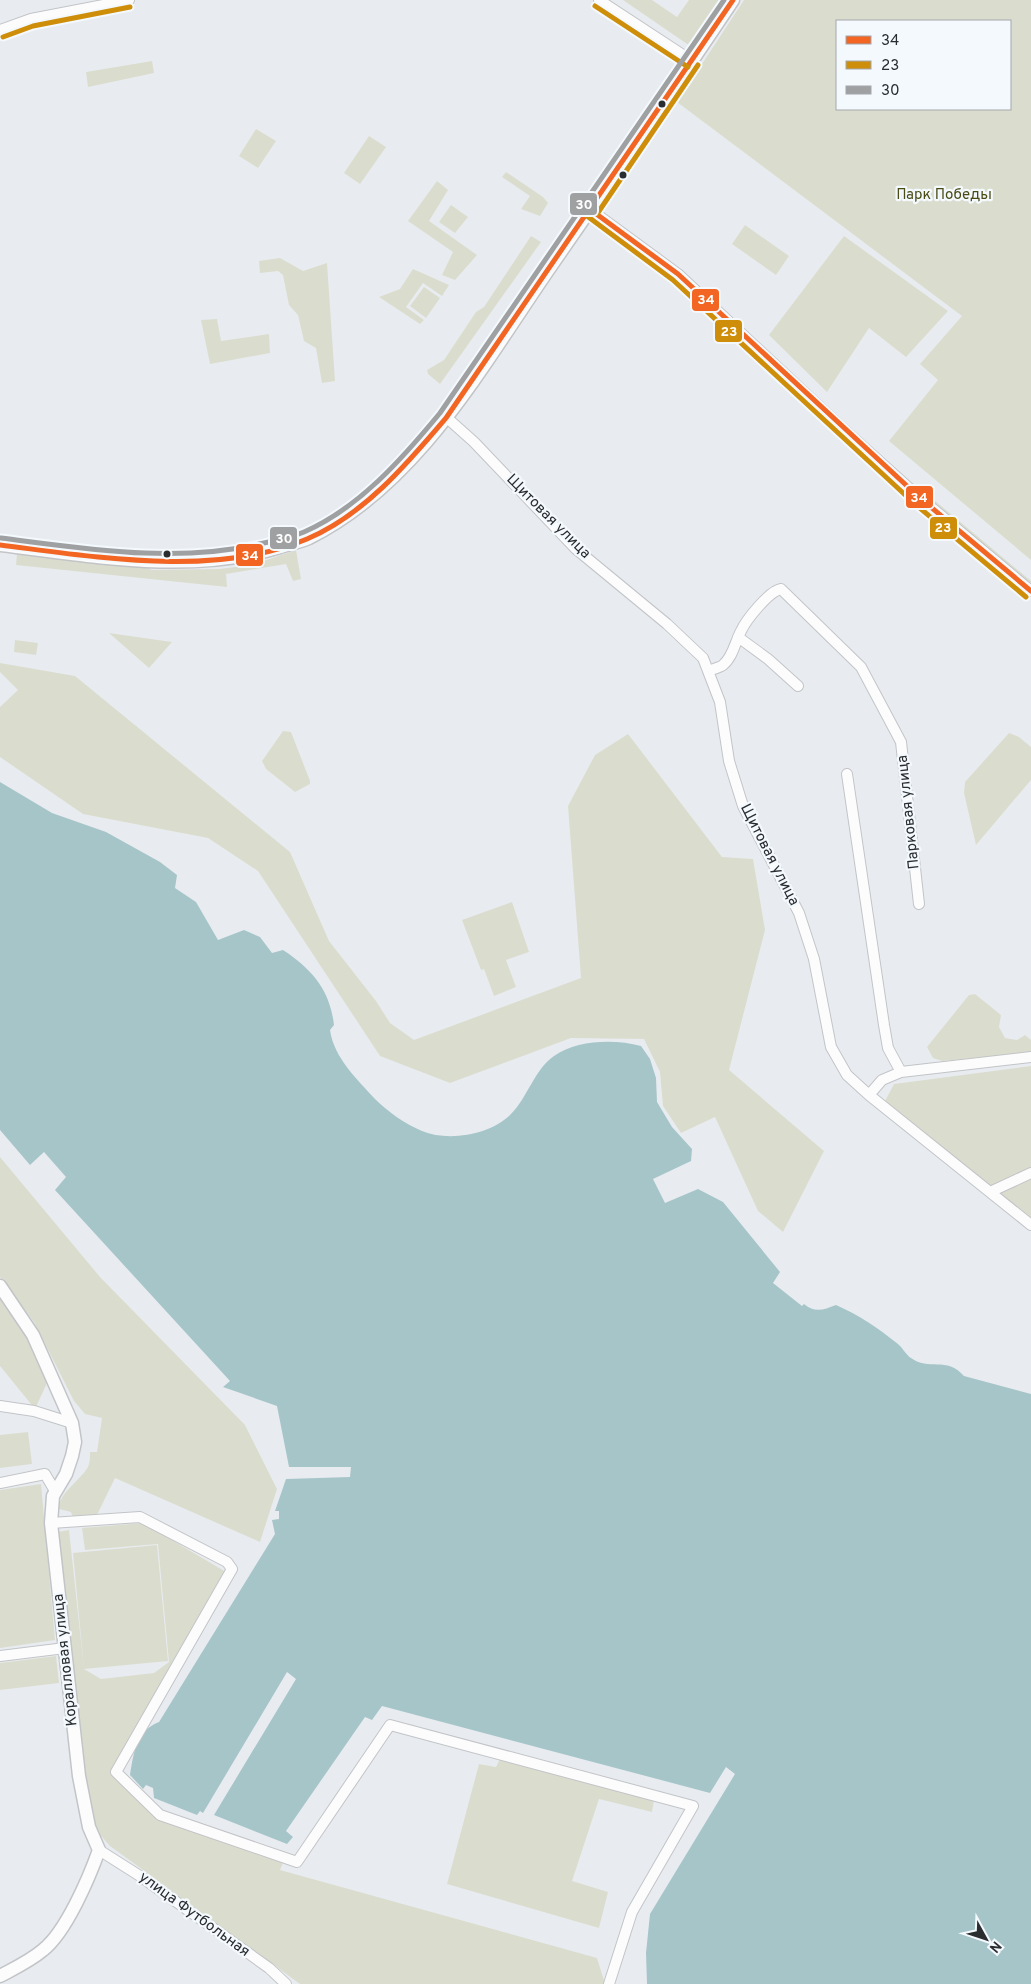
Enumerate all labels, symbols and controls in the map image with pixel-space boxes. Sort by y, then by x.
legend [836,20,1011,110]
text: 34 [881,32,899,51]
text: 23 [881,57,899,76]
text: 30 [881,82,900,101]
unlabelled marker [657,99,667,109]
unlabelled marker [618,170,628,180]
park label: Парк Победы [896,186,992,205]
line badge: 30 [569,192,598,216]
text: 30 [575,197,593,214]
line badge: 34 [691,288,720,312]
text: 34 [697,292,715,309]
line badge: 23 [714,319,743,343]
text: 23 [721,324,737,341]
street label: Щитовая улица [502,471,594,563]
line badge: 34 [905,485,934,509]
text: 34 [910,490,928,507]
line badge: 23 [929,516,958,540]
text: 23 [935,520,951,537]
line badge: 30 [269,526,298,550]
text: 30 [275,531,293,548]
line badge: 34 [235,543,264,567]
text: 34 [241,548,259,565]
unlabelled marker [162,549,172,559]
street label: Парковая улица [894,754,924,870]
street label: Щитовая улица [735,801,803,909]
street label: Коралловая улица [50,1593,82,1727]
street label: улица Футбольная [135,1868,253,1962]
north arrow [961,1914,1011,1964]
text: N [985,1937,1005,1956]

